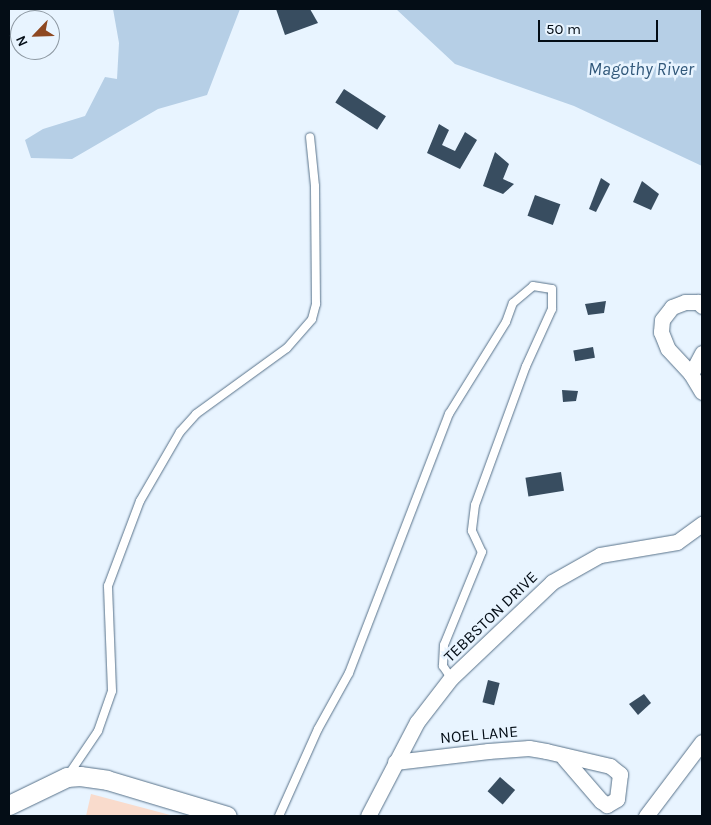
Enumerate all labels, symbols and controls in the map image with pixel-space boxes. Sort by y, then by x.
north arrow [10,10,60,60]
scale bar [541,10,661,42]
text: 50 m [546,20,581,38]
text: N [12,33,32,49]
water label: Magothy River [588,58,694,80]
street label: TEBBSTON DRIVE [440,568,542,666]
street label: NOEL LANE [439,722,519,748]

